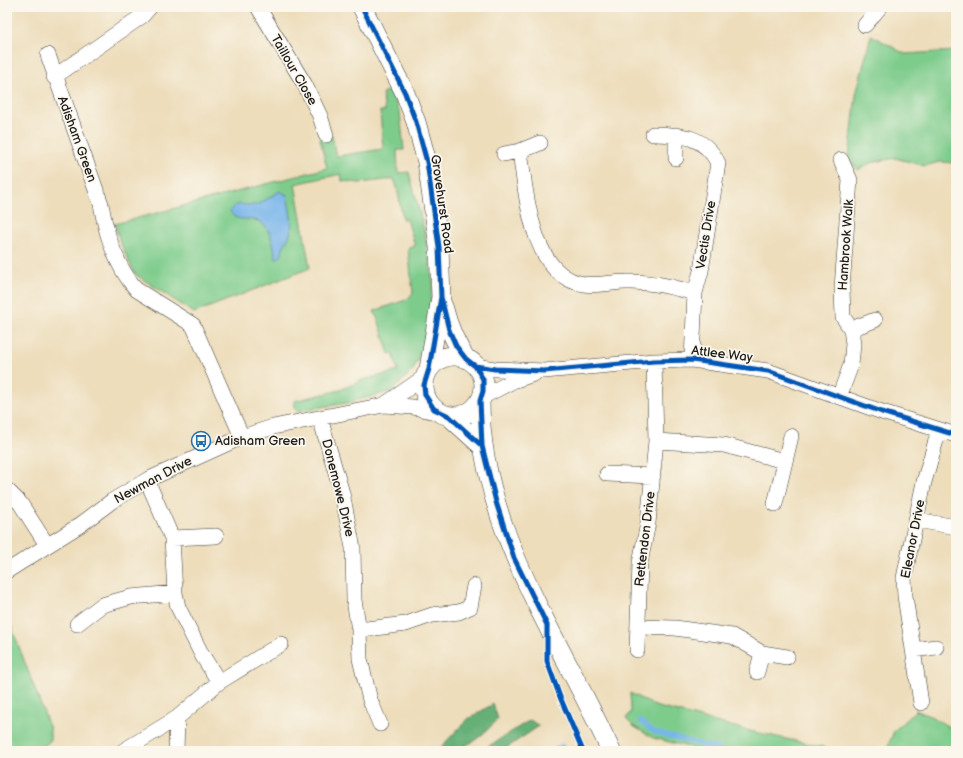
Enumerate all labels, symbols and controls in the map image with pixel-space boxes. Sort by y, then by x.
street label: Taillour Close [267,32,321,108]
street label: Adisham Green [54,94,100,184]
street label: Grovehurst Road [427,154,457,254]
street label: Hambrook Walk [835,198,857,291]
street label: Vectis Drive [693,199,719,270]
street label: Attlee Way [691,342,754,366]
bus stop icon: Adisham Green [190,430,212,452]
place label: Adisham Green [215,433,305,449]
street label: Donemowe Drive [318,437,358,539]
street label: Newman Drive [111,453,195,507]
street label: Rettendon Drive [631,490,659,588]
street label: Eleanor Drive [898,498,929,580]

